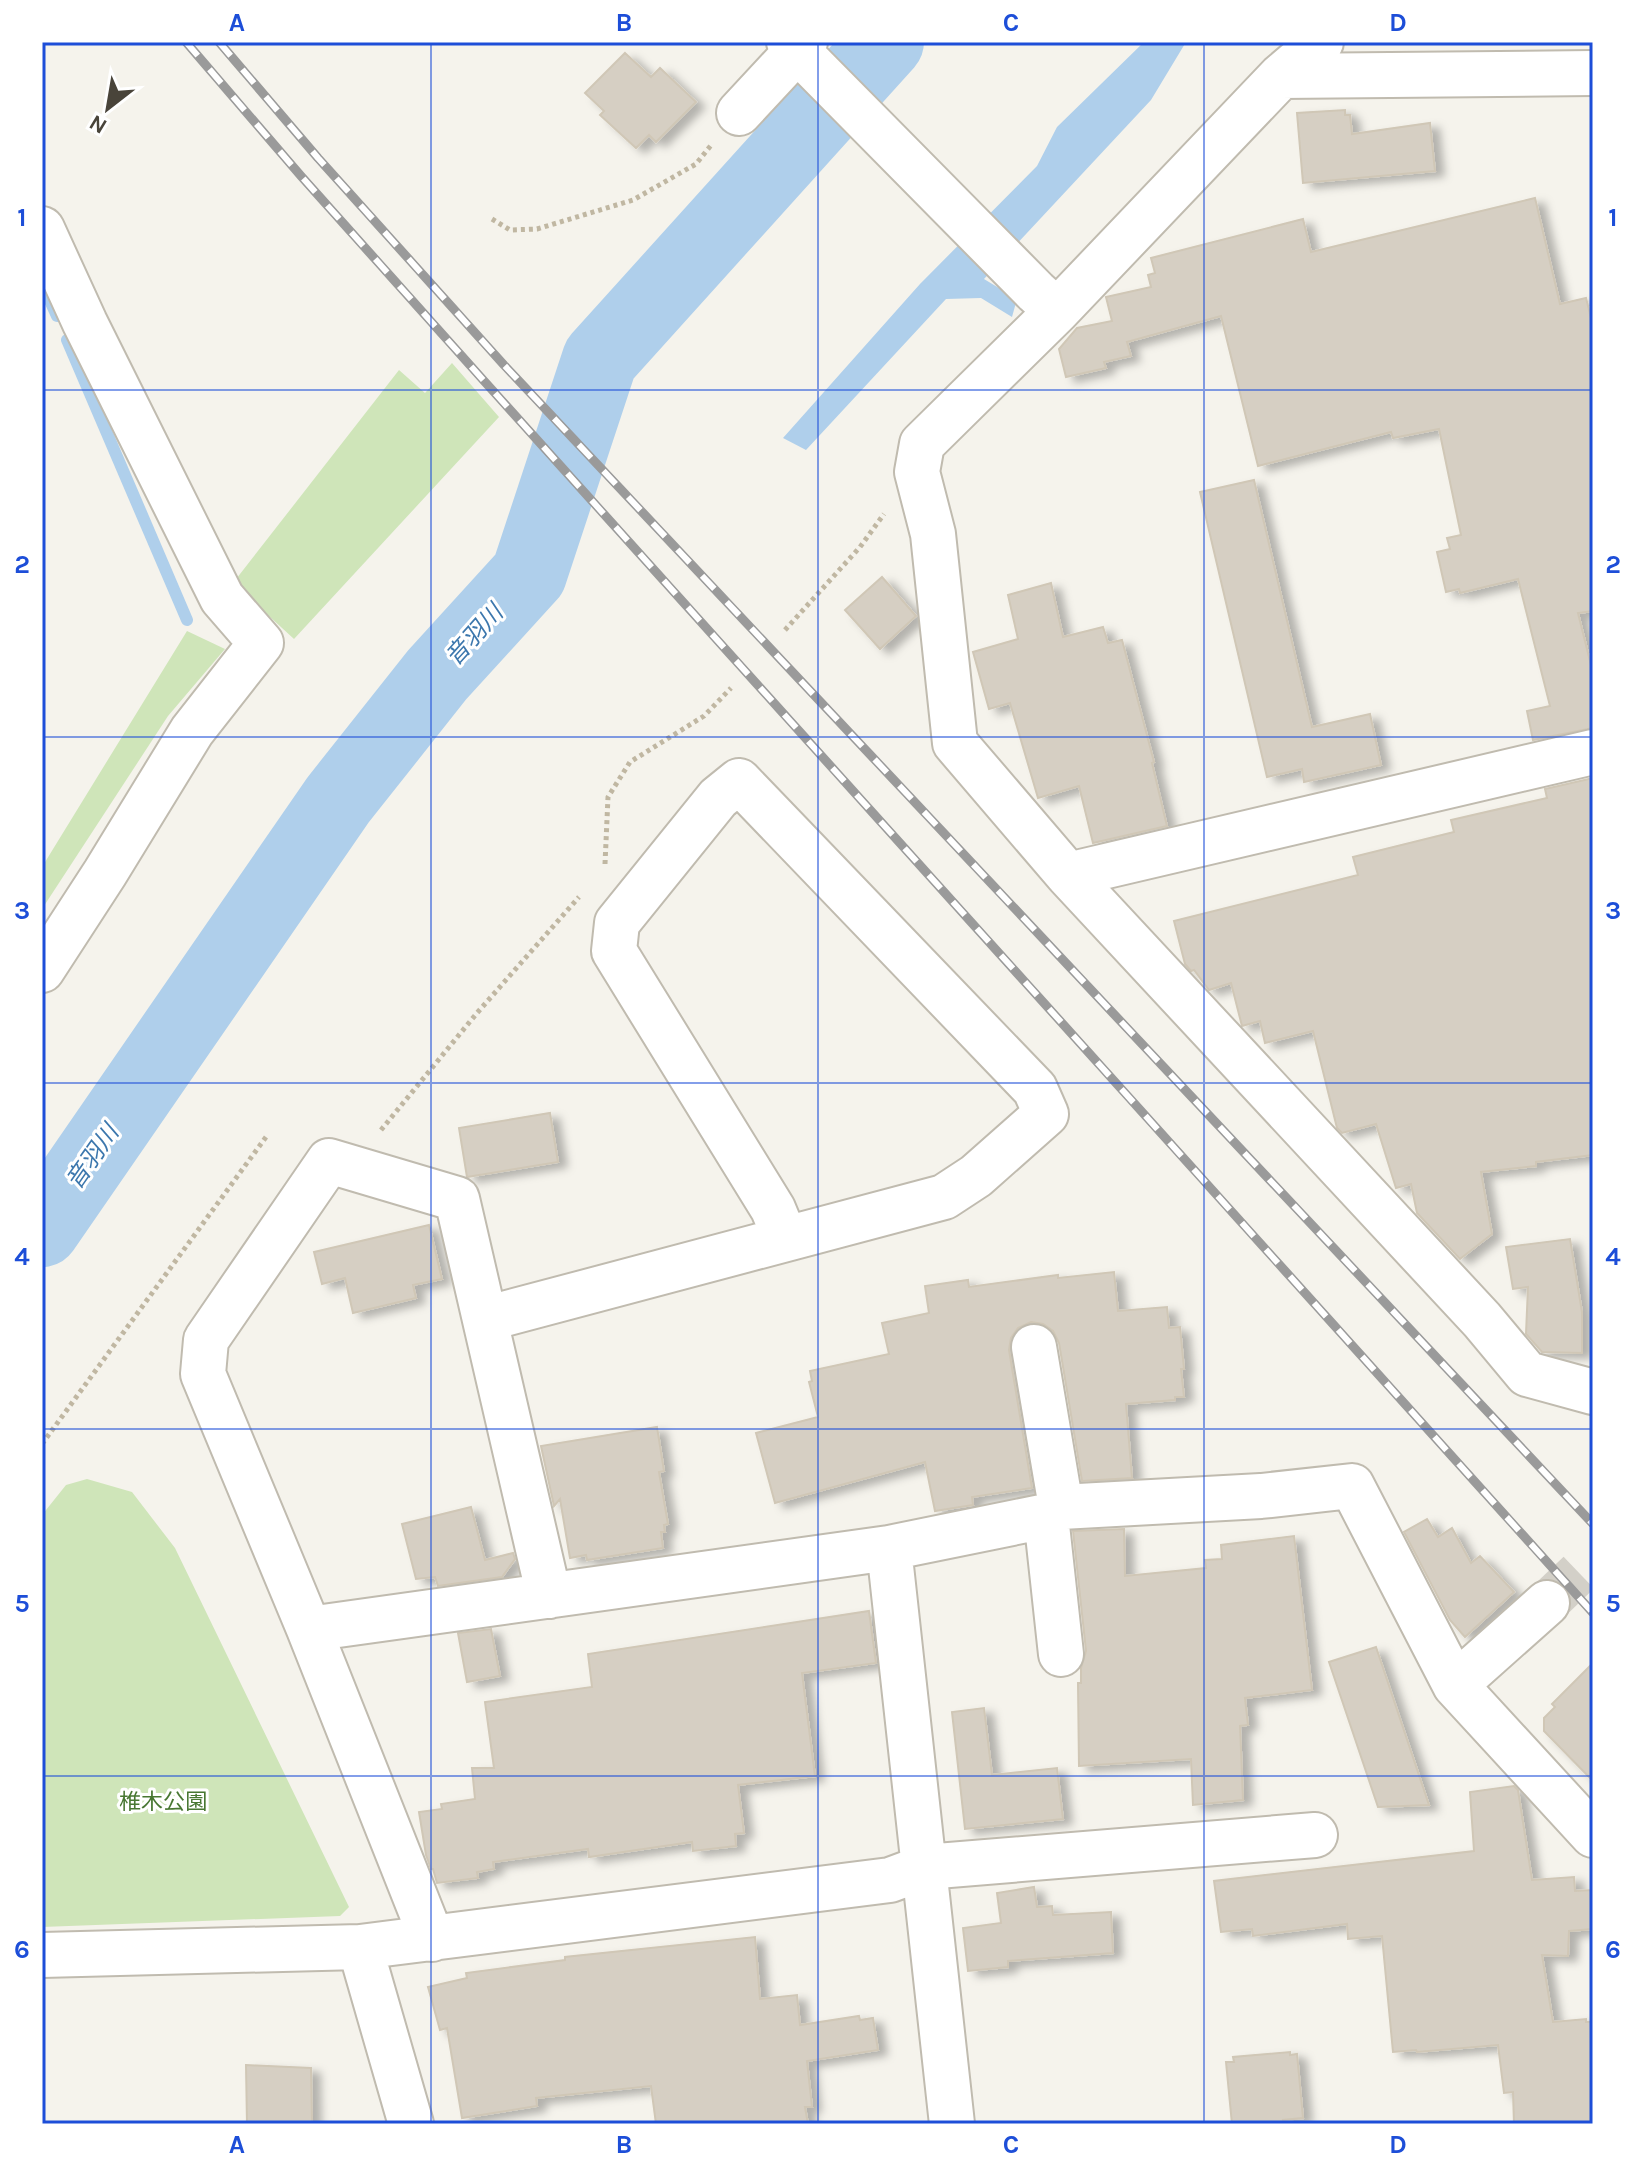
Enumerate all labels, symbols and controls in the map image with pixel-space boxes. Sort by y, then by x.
text: A [229,7,245,38]
text: B [616,7,632,38]
text: C [1003,7,1019,38]
text: D [1389,7,1407,38]
north arrow [68,68,148,148]
text: N [85,109,112,139]
text: 1 [17,202,27,233]
text: 1 [1608,202,1618,233]
text: 2 [14,549,30,580]
text: 2 [1605,549,1621,580]
water label: 音羽川 [440,597,511,671]
text: 3 [14,895,30,926]
text: 3 [1605,895,1621,926]
water label: 音羽川 [60,1117,126,1195]
text: 4 [14,1241,30,1272]
text: 4 [1605,1241,1621,1272]
text: 5 [14,1588,30,1619]
text: 5 [1605,1588,1621,1619]
park label: 椎木公園 [119,1789,207,1815]
text: 6 [14,1934,30,1965]
text: 6 [1605,1934,1621,1965]
text: A [229,2129,245,2160]
text: B [616,2129,632,2160]
text: C [1003,2129,1019,2160]
text: D [1389,2129,1407,2160]

